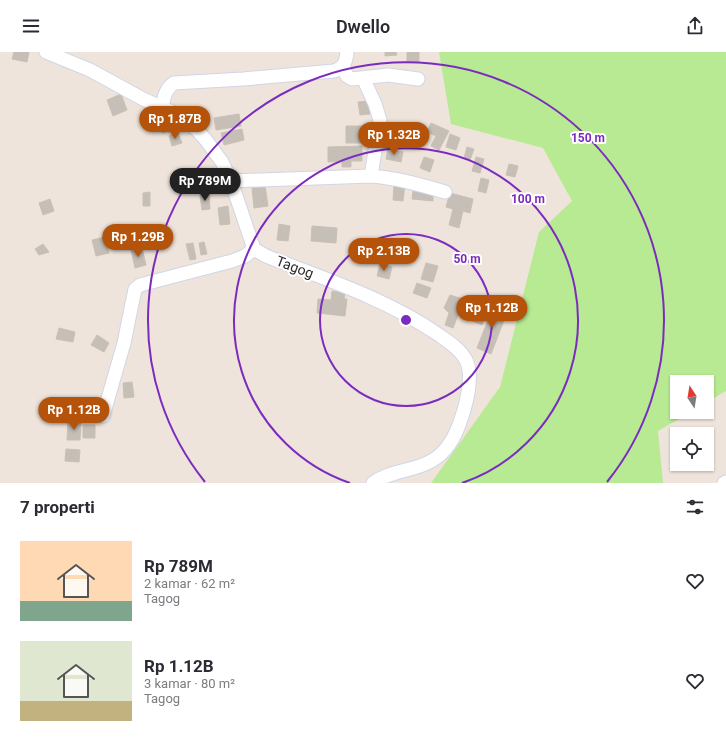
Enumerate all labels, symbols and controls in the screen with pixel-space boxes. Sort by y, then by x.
icon: menu [20,15,42,37]
icon: share [684,15,706,37]
text: Dwello [336,16,390,37]
pin: Rp 1.87B [134,106,216,140]
text: Rp 1.87B [148,111,202,126]
pin: Rp 1.32B [353,122,435,156]
text: Rp 1.32B [367,127,421,142]
text: 150 m [571,131,605,145]
pin: Rp 789M [168,168,242,202]
text: Rp 789M [179,173,231,188]
text: 100 m [511,192,545,206]
pin: Rp 1.29B [97,224,179,258]
text: Rp 1.29B [111,229,165,244]
pin: Rp 2.13B [343,238,425,272]
text: Rp 2.13B [357,243,411,258]
text: 50 m [453,252,481,266]
street label: Tagog [274,253,316,281]
pin: Rp 1.12B [451,295,533,329]
text: Rp 1.12B [465,300,519,315]
centre of rings [399,313,413,327]
north arrow [670,375,714,419]
map controls [670,375,714,471]
pin: Rp 1.12B [33,397,115,431]
text: Rp 1.12B [47,402,101,417]
button: locate [670,427,714,471]
icon: filters [684,496,706,518]
text: 7 properti [20,497,95,517]
text: Rp 789M [144,556,213,576]
icon: home [52,557,100,605]
icon: heart [684,570,706,592]
text: 2 kamar · 62 m² [144,576,235,591]
text: Tagog [144,591,180,606]
text: Rp 1.12B [144,656,214,676]
icon: home [52,657,100,705]
icon: heart [684,670,706,692]
text: 3 kamar · 80 m² [144,676,235,691]
text: Tagog [144,691,180,706]

